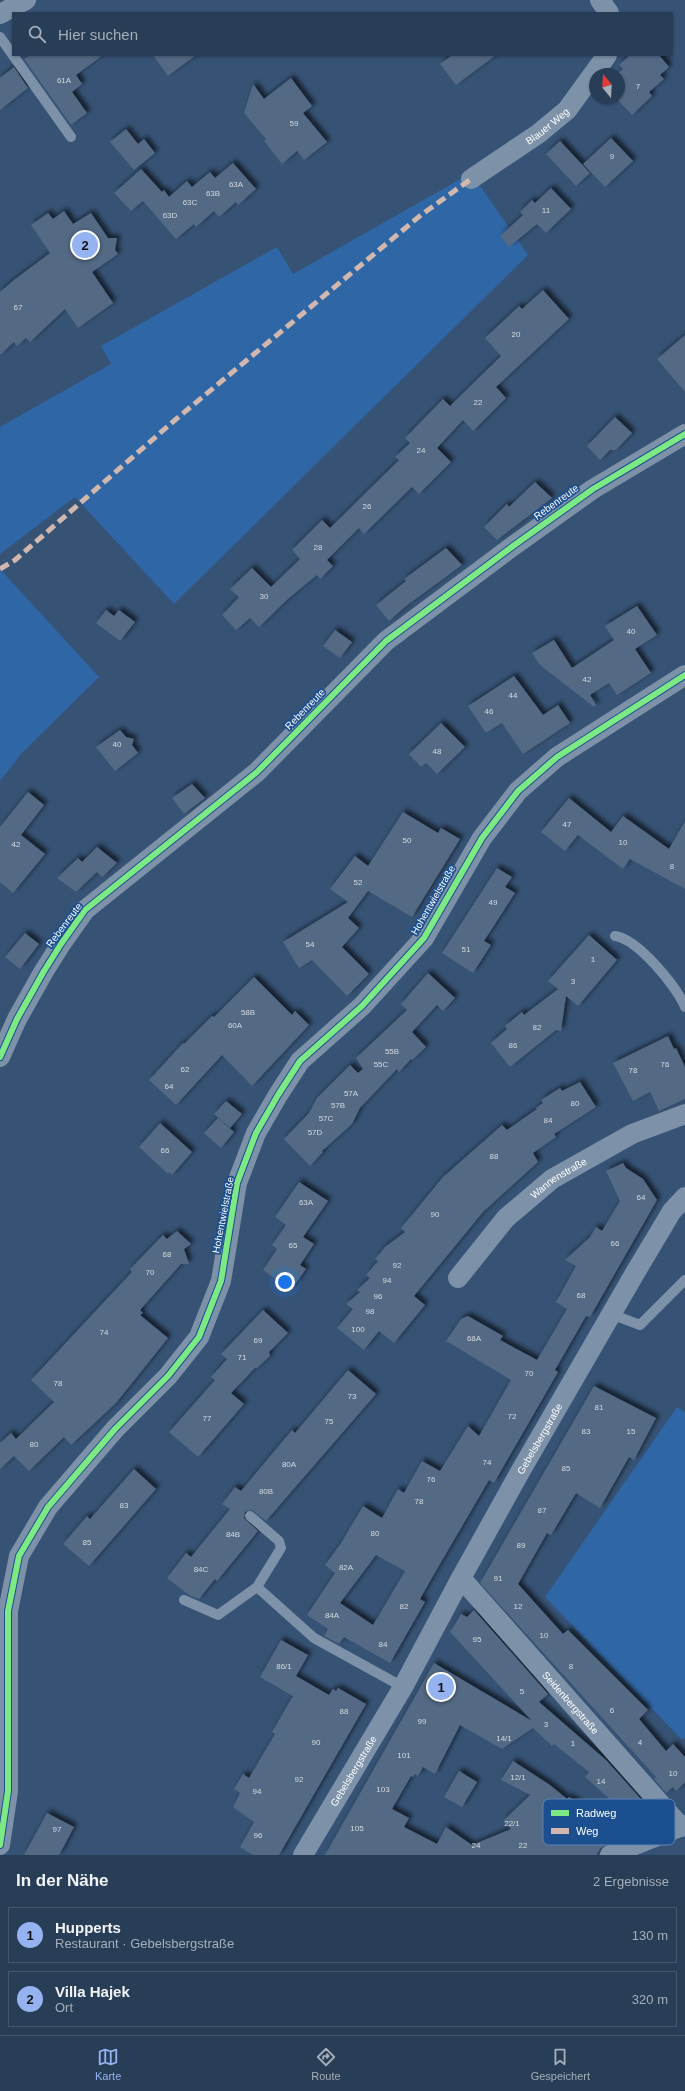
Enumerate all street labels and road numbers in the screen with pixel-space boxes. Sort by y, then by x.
street label: Blauer Weg [524,105,571,146]
street label: Rebenreute [532,482,581,522]
street label: Rebenreute [283,686,327,732]
street label: Hohentwielstraße [409,863,457,936]
street label: Rebenreute [44,900,84,949]
street label: Wannenstraße [528,1155,589,1201]
street label: Hohentwielstraße [210,1175,236,1254]
street label: Gebelsbergstraße [515,1401,564,1476]
street label: Seidenbergstraße [540,1669,602,1736]
street label: Gebelsbergstraße [328,1733,379,1808]

